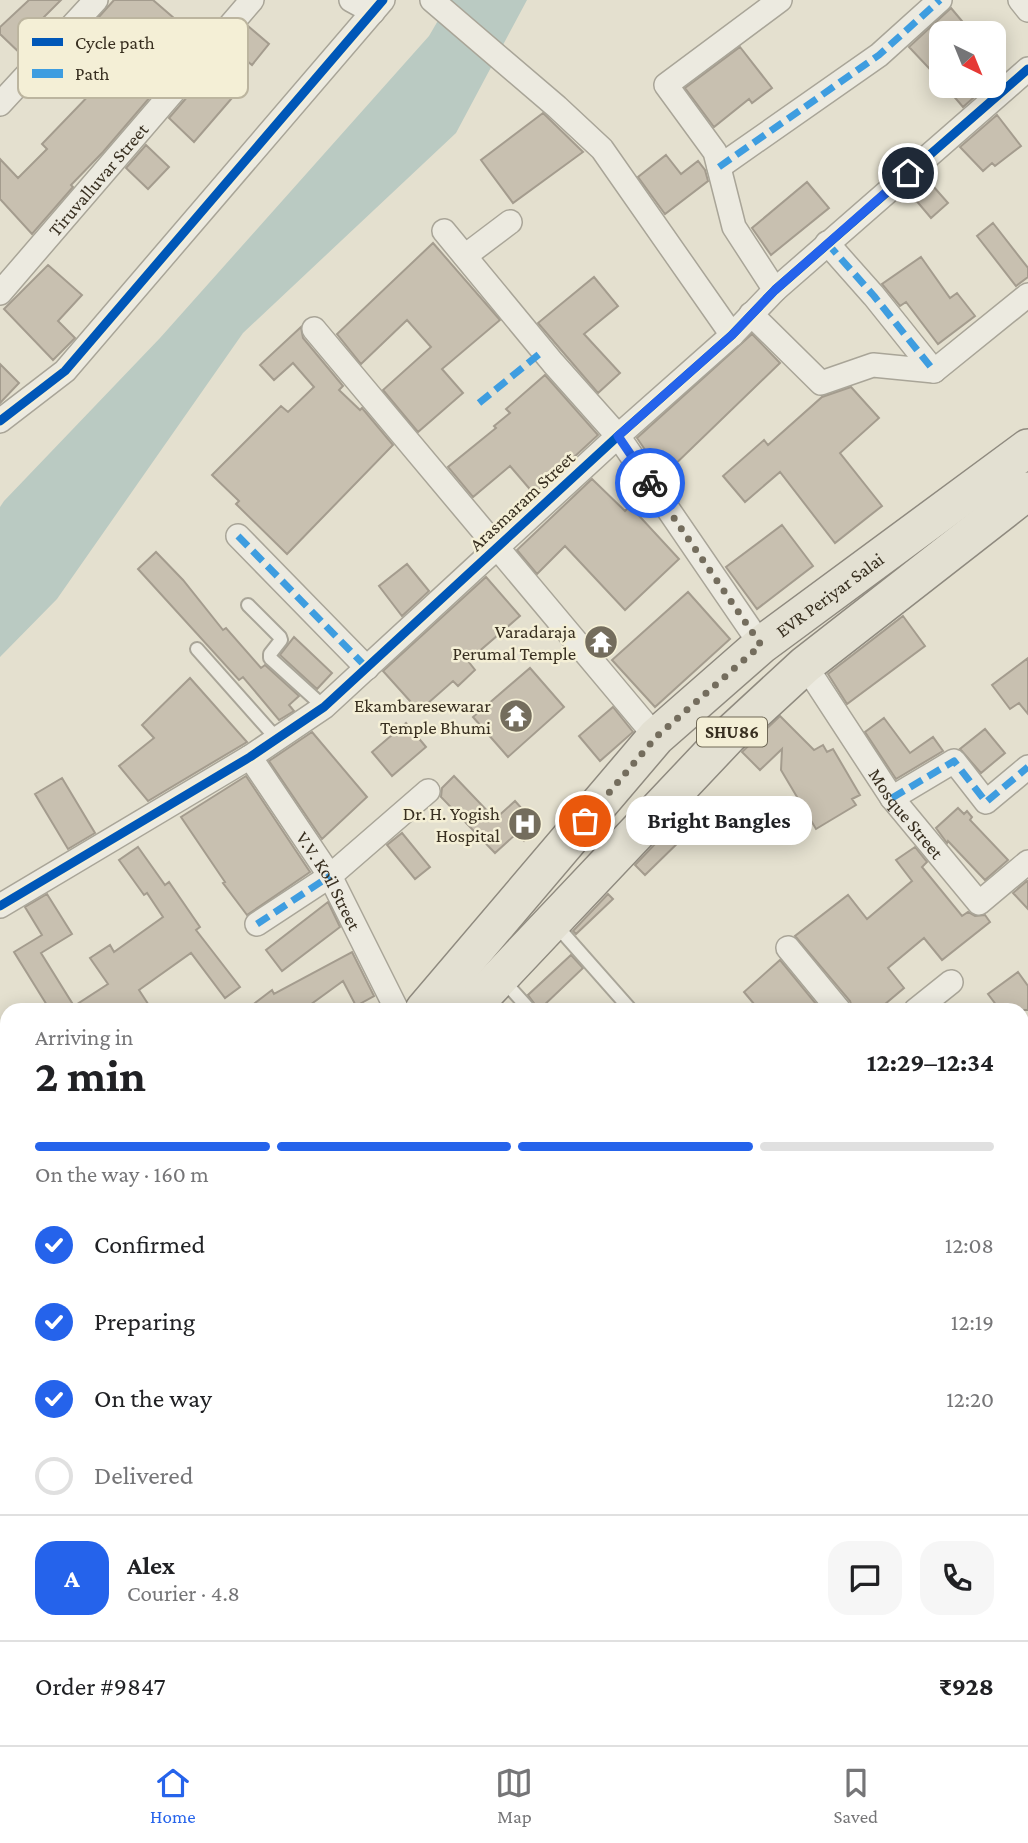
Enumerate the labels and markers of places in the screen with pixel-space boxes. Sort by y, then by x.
pin [878,143,938,203]
place label: Varadaraja Perumal Temple [453,621,576,664]
temple icon: Varadaraja Perumal Temple [582,623,620,661]
place label: Ekambaresewarar Temple Bhumi [354,695,491,738]
temple icon: Ekambaresewarar Temple Bhumi [497,697,535,735]
pin [555,791,615,851]
callout: Bright Bangles [627,796,812,846]
place label: Dr. H. Yogish Hospital [403,803,500,846]
hospital icon: Dr. H. Yogish Hospital [506,805,544,843]

